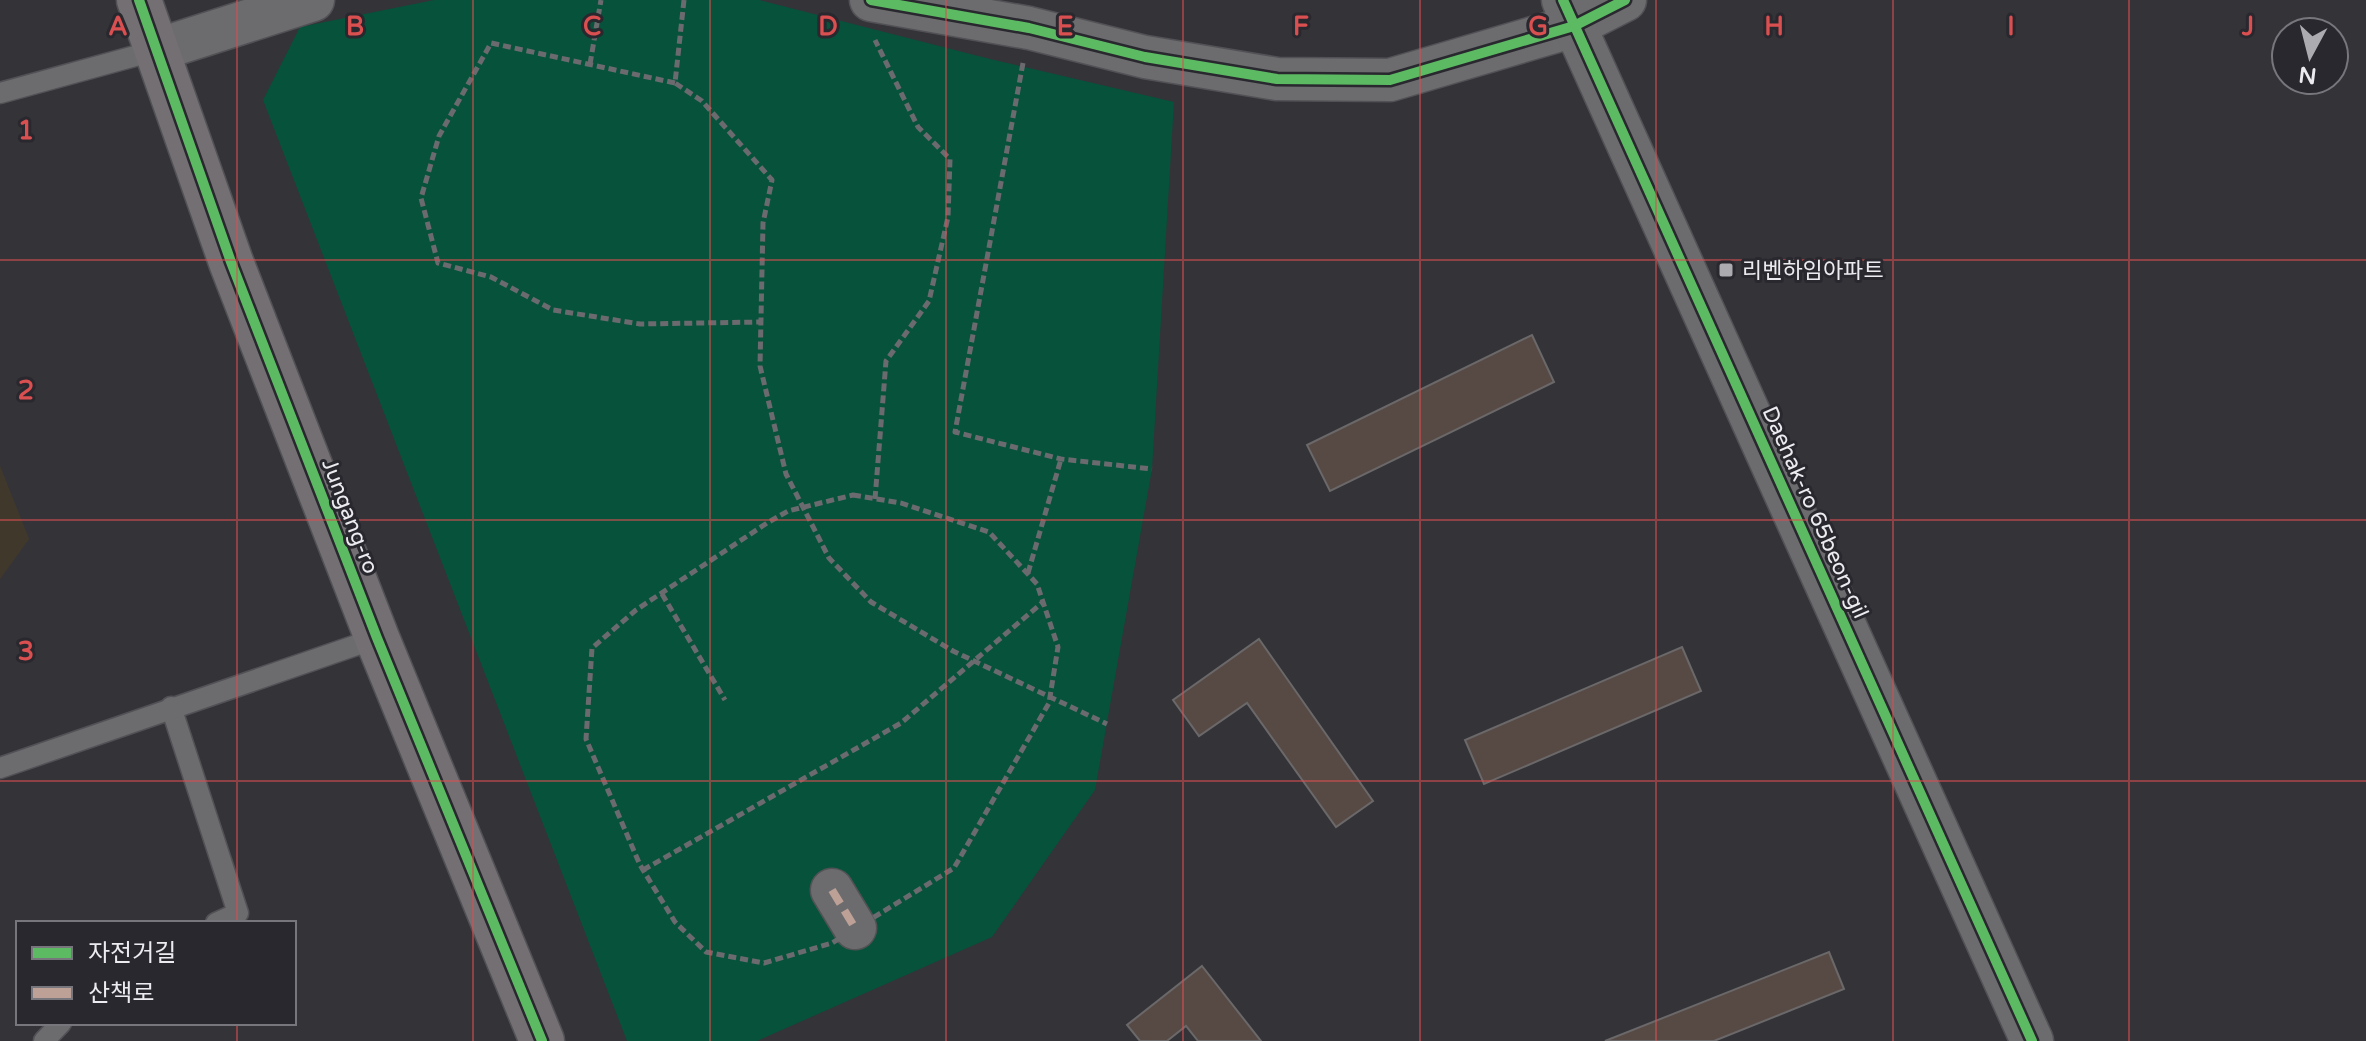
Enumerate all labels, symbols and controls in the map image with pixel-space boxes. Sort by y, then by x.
text: A [108,11,128,42]
text: B [346,11,364,42]
text: C [583,11,601,42]
text: D [818,11,838,42]
text: E [1057,11,1073,42]
text: F [1293,11,1309,42]
text: G [1528,11,1548,42]
text: H [1764,11,1784,42]
text: I [2007,11,2015,42]
text: J [2241,11,2254,42]
north arrow [2270,16,2350,96]
text: N [2297,61,2318,89]
text: 1 [18,115,34,146]
place label: 리벤하임아파트 [1742,258,1884,284]
marker: 리벤하임아파트 [1717,261,1735,279]
text: 2 [18,375,34,406]
street label: Daehak-ro 65beon-gil [1757,402,1874,623]
street label: Jungang-ro [316,455,384,578]
text: 3 [18,636,34,667]
legend [16,921,296,1025]
text: 자전거길 [88,939,176,968]
text: 산책로 [88,979,154,1008]

